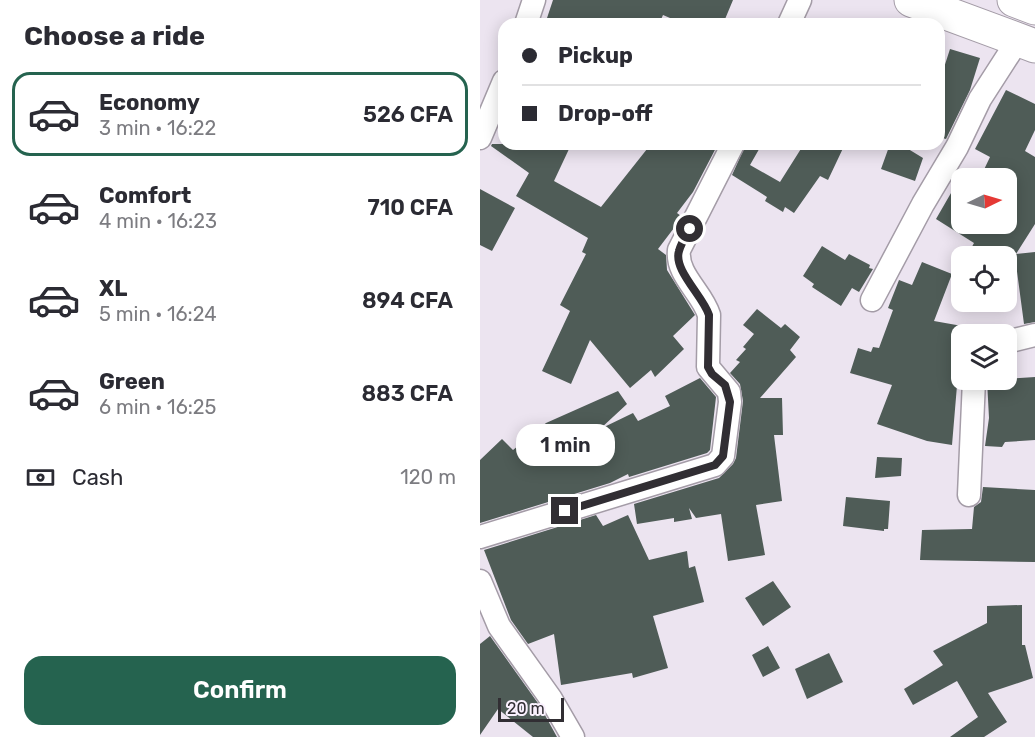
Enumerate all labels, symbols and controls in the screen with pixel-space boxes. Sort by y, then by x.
text: Choose a ride [24,20,205,52]
text: Pickup [558,42,633,69]
icon: car [27,87,81,141]
text: Economy [99,89,200,116]
text: Drop-off [558,100,653,127]
text: 526 CFA [363,101,453,128]
text: 3 min · 16:22 [99,116,216,140]
north arrow [951,168,1017,234]
map controls [951,168,1017,390]
icon: car [27,180,81,234]
text: Comfort [99,182,191,209]
text: 710 CFA [367,194,453,221]
text: 4 min · 16:23 [99,209,217,233]
route start [676,215,703,242]
button: locate [951,246,1017,312]
icon: car [27,273,81,327]
text: XL [99,275,127,302]
text: 894 CFA [362,287,453,314]
text: 5 min · 16:24 [99,302,217,326]
button: layers [951,324,1017,390]
icon: car [27,366,81,420]
text: Green [99,368,165,395]
text: 883 CFA [361,380,453,407]
text: 6 min · 16:25 [99,395,216,419]
callout: 1 min [516,424,614,466]
text: 1 min [540,433,591,457]
icon: cash [24,461,57,494]
text: Cash [72,464,123,491]
text: 120 m [400,465,456,489]
route end [551,497,578,524]
button: Confirm [24,656,456,725]
scale bar [498,695,564,722]
text: 20 m [507,699,545,718]

